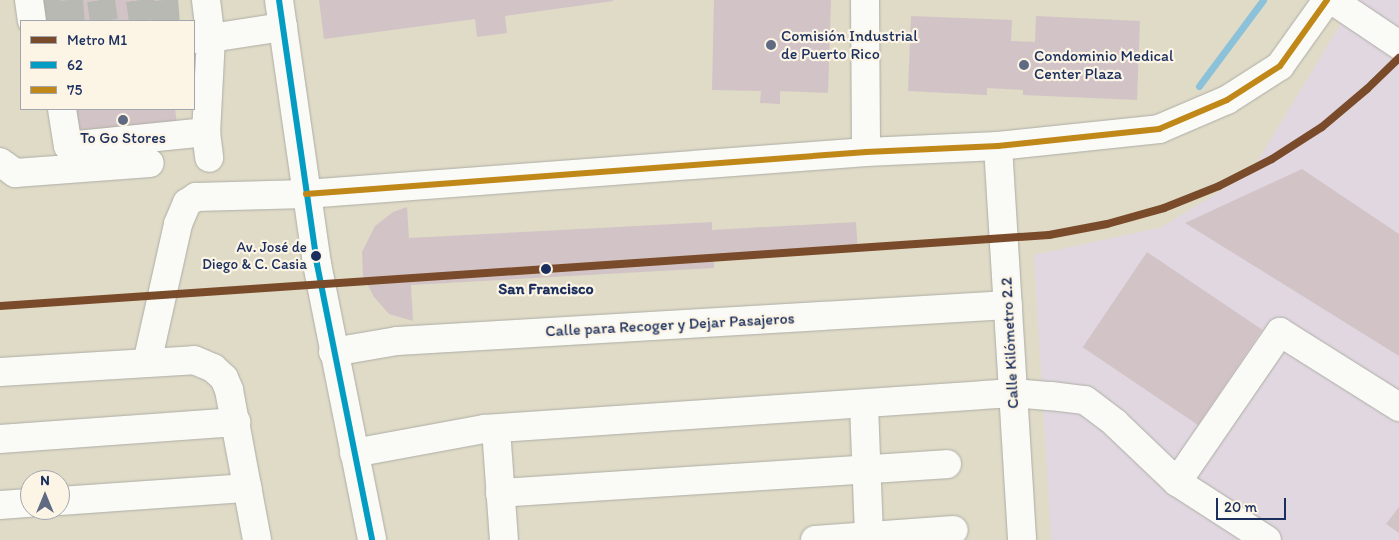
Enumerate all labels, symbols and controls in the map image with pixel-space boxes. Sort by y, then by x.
legend [20,20,195,110]
place label: Comisión Industrial de Puerto Rico [781,26,918,64]
text: Metro M1 [67,31,127,49]
marker: Comisión Industrial de Puerto Rico [765,39,777,51]
place label: Condominio Medical Center Plaza [1034,46,1174,84]
text: 62 [67,56,83,74]
marker: Condominio Medical Center Plaza [1018,59,1030,71]
text: 75 [67,81,82,99]
marker: To Go Stores [117,114,129,126]
place label: To Go Stores [80,128,166,148]
place label: Av. José de Diego & C. Casia [202,238,307,273]
marker: Av. José de Diego & C. Casia [311,251,321,261]
marker: San Francisco [537,260,555,278]
street label: Calle Kilómetro 2.2 [997,277,1023,409]
place label: San Francisco [498,279,594,299]
street label: Calle para Recoger y Dejar Pasajeros [546,309,794,341]
north arrow [20,470,70,520]
text: N [40,472,50,489]
scale bar [1219,488,1289,520]
text: 20 m [1224,498,1257,516]

